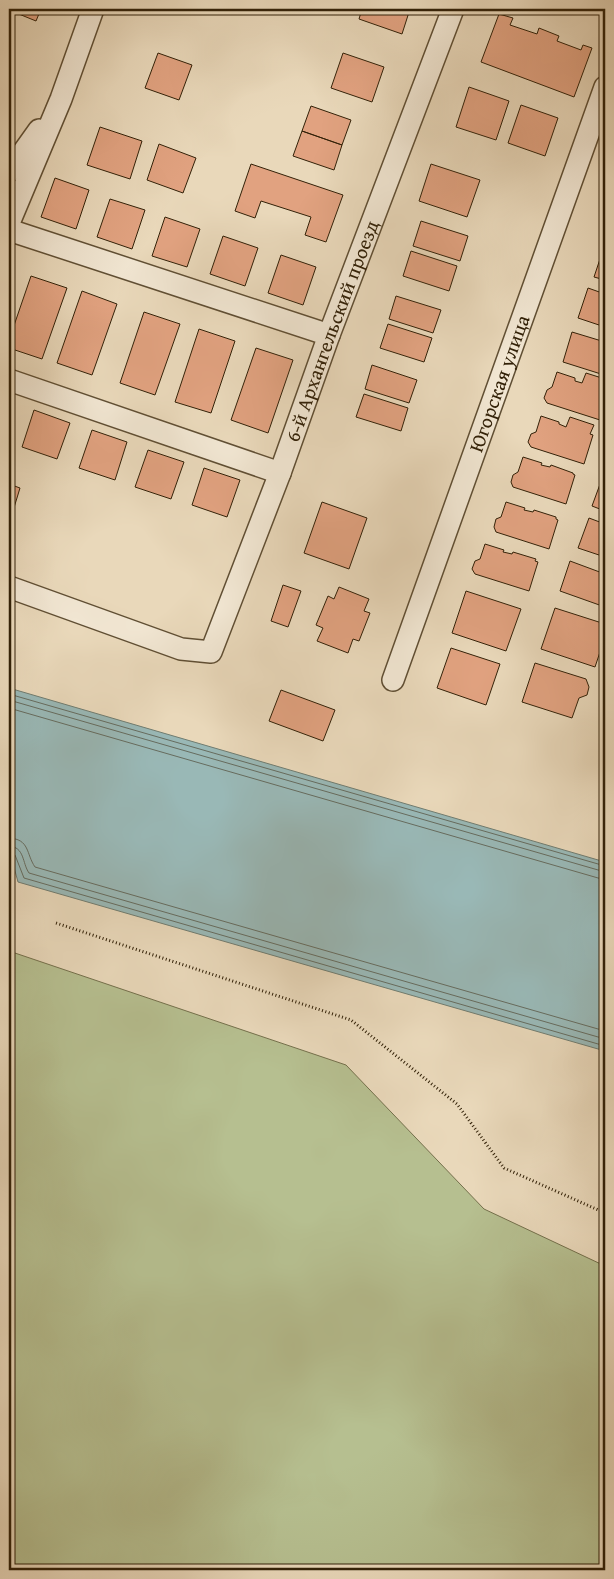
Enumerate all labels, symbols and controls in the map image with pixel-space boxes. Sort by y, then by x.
street label: 6-й Архангельский проезд [277,216,385,446]
street label: Югорская улица [461,310,537,456]

